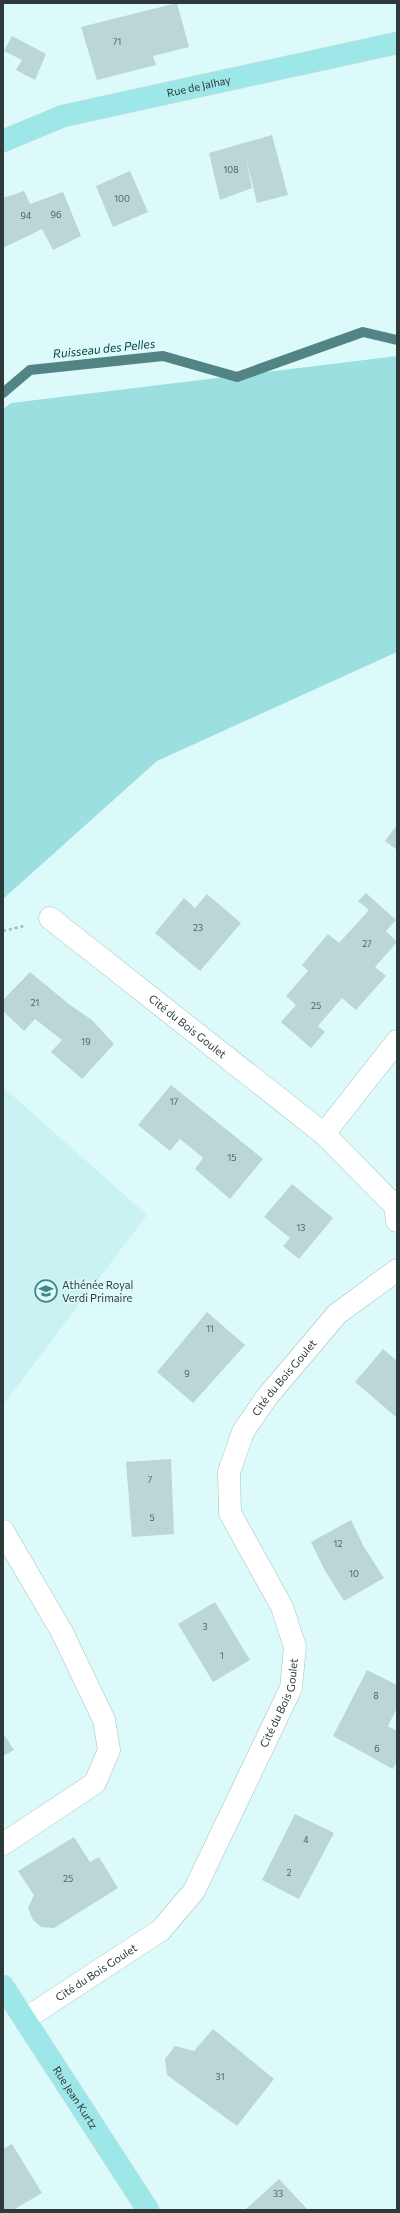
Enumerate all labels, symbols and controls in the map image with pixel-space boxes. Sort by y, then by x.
house number: 71 [113,36,121,47]
street label: Rue de Jalhay [166,72,232,99]
house number: 108 [223,164,239,175]
house number: 100 [114,193,130,204]
house number: 96 [51,209,61,220]
house number: 94 [21,210,32,221]
water label: Ruisseau des Pelles [52,336,156,360]
house number: 23 [193,922,203,933]
house number: 27 [362,938,372,949]
street label: Cité du Bois Goulet [146,991,229,1061]
house number: 21 [31,997,39,1008]
house number: 25 [311,1000,321,1011]
house number: 19 [81,1036,91,1047]
house number: 17 [170,1096,179,1107]
house number: 15 [227,1152,237,1163]
house number: 13 [297,1222,305,1233]
school or university icon: Athénée Royal Verdi Primaire [33,1278,59,1304]
place label: Athénée Royal Verdi Primaire [62,1278,133,1304]
house number: 11 [206,1323,214,1334]
street label: Cité du Bois Goulet [249,1336,319,1418]
house number: 9 [184,1368,190,1379]
house number: 7 [148,1474,153,1485]
house number: 5 [149,1512,155,1523]
house number: 12 [334,1538,342,1549]
house number: 10 [349,1568,359,1579]
house number: 3 [202,1621,208,1632]
house number: 1 [220,1650,224,1661]
street label: Cité du Bois Goulet [257,1657,300,1749]
house number: 8 [373,1690,379,1701]
house number: 6 [374,1743,380,1754]
house number: 4 [303,1834,309,1845]
house number: 2 [287,1867,292,1878]
house number: 25 [63,1873,73,1884]
street label: Cité du Bois Goulet [53,1940,140,2003]
street label: Rue Jean Kurtz [51,2063,101,2132]
house number: 31 [216,2071,224,2082]
house number: 33 [273,2188,283,2199]

